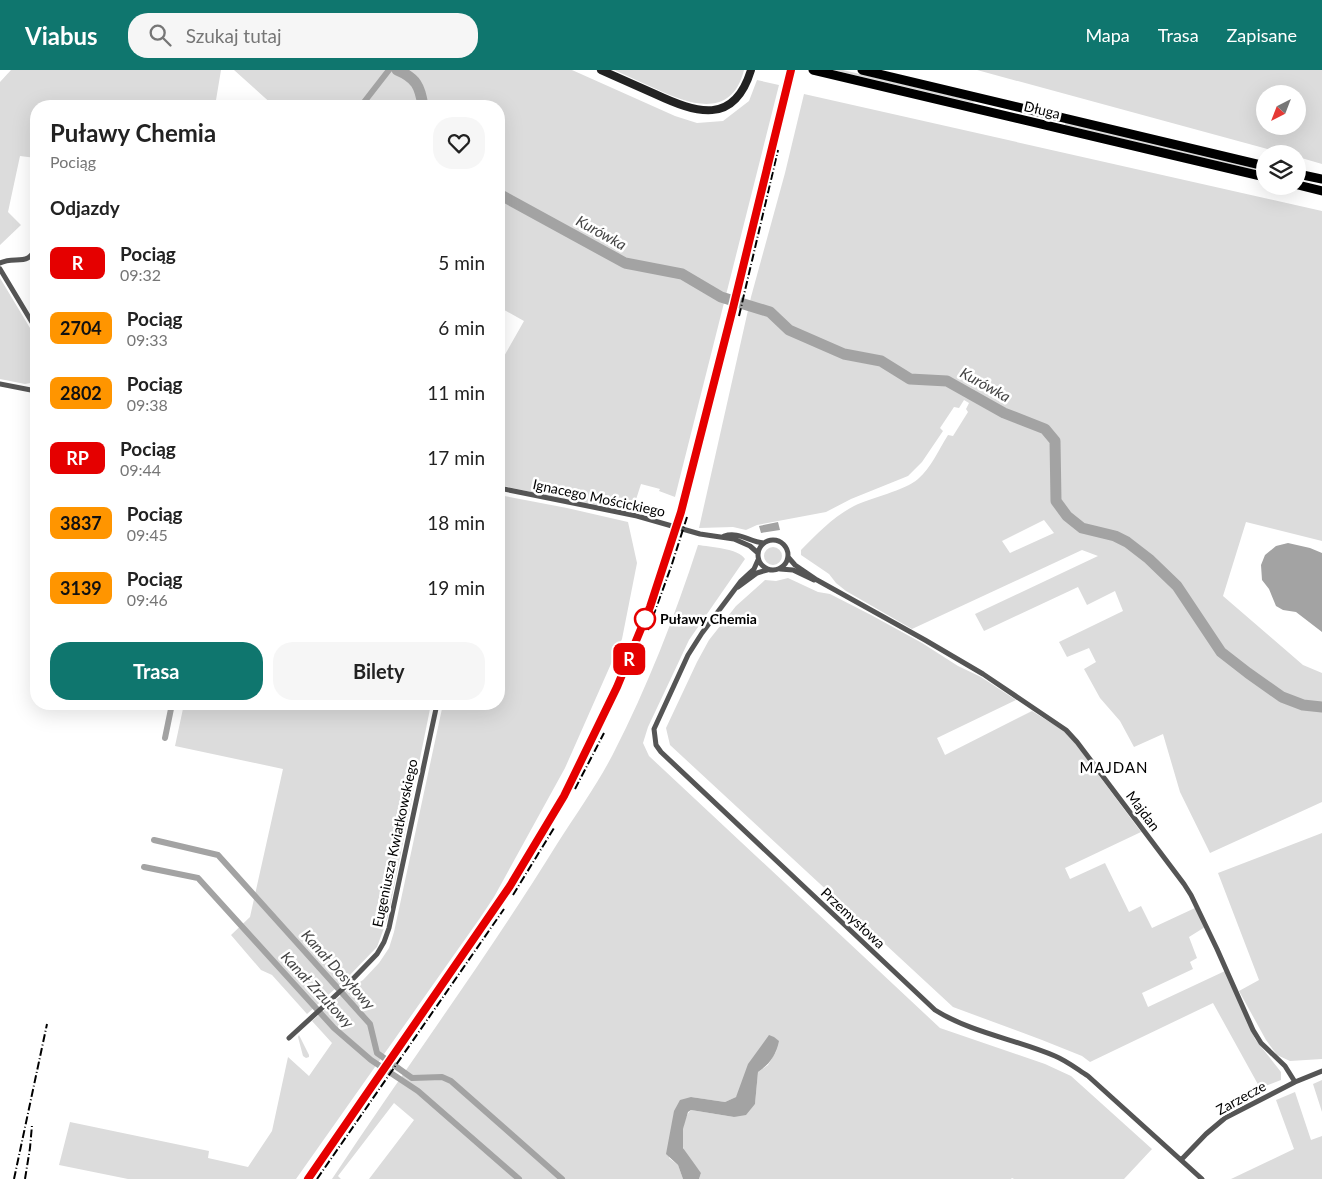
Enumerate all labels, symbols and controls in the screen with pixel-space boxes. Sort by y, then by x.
search box [128,13,478,58]
text: Viabus [25,21,98,50]
icon: search [146,21,174,49]
text: Szukaj tutaj [186,24,282,47]
text: Mapa [1085,24,1130,46]
text: Trasa [1158,24,1199,46]
text: Zapisane [1227,24,1297,46]
north arrow [1256,85,1306,135]
map controls [1256,85,1306,195]
street label: Długa [1022,97,1062,122]
button: heart [433,117,485,169]
text: Puławy Chemia [50,118,216,147]
button: layers [1256,145,1306,195]
text: Pociąg [50,152,96,171]
text: Odjazdy [50,196,120,219]
water label: Kurówka [573,211,630,253]
text: Pociąg [120,242,176,265]
text: 5 min [438,251,485,274]
text: R [72,252,83,274]
text: 09:32 [120,265,161,284]
text: Pociąg [127,307,183,330]
text: 6 min [438,316,485,339]
text: 2704 [60,317,102,339]
text: 09:33 [127,330,168,349]
water label: Kurówka [957,363,1014,405]
text: Pociąg [127,372,183,395]
text: 11 min [427,381,485,404]
text: 2802 [60,382,102,404]
text: 09:38 [127,395,168,414]
text: Pociąg [120,437,176,460]
text: 17 min [427,446,485,469]
text: RP [66,447,89,469]
text: 09:44 [120,460,161,479]
street label: Ignacego Mościckiego [531,475,667,520]
text: Pociąg [127,502,183,525]
text: 18 min [427,511,485,534]
text: 3837 [60,512,102,534]
text: 09:45 [127,525,168,544]
text: Pociąg [127,567,183,590]
text: 19 min [427,576,485,599]
text: 3139 [60,577,102,599]
text: 09:46 [127,590,168,609]
marker: Puławy Chemia [634,608,656,630]
place label: Puławy Chemia [660,610,757,627]
button: Trasa [50,642,263,700]
button: Bilety [273,642,485,700]
line badge: R [613,643,645,675]
text: R [623,648,635,670]
street label: Eugeniusza Kwiatkowskiego [368,757,421,929]
district label: MAJDAN [1079,758,1149,776]
street label: Majdan [1123,787,1164,834]
street label: Przemysłowa [818,884,889,952]
water label: Kanał Dosyłowy [298,926,380,1014]
water label: Kanał Zrzutowy [278,947,358,1032]
street label: Zarzecze [1213,1077,1269,1118]

